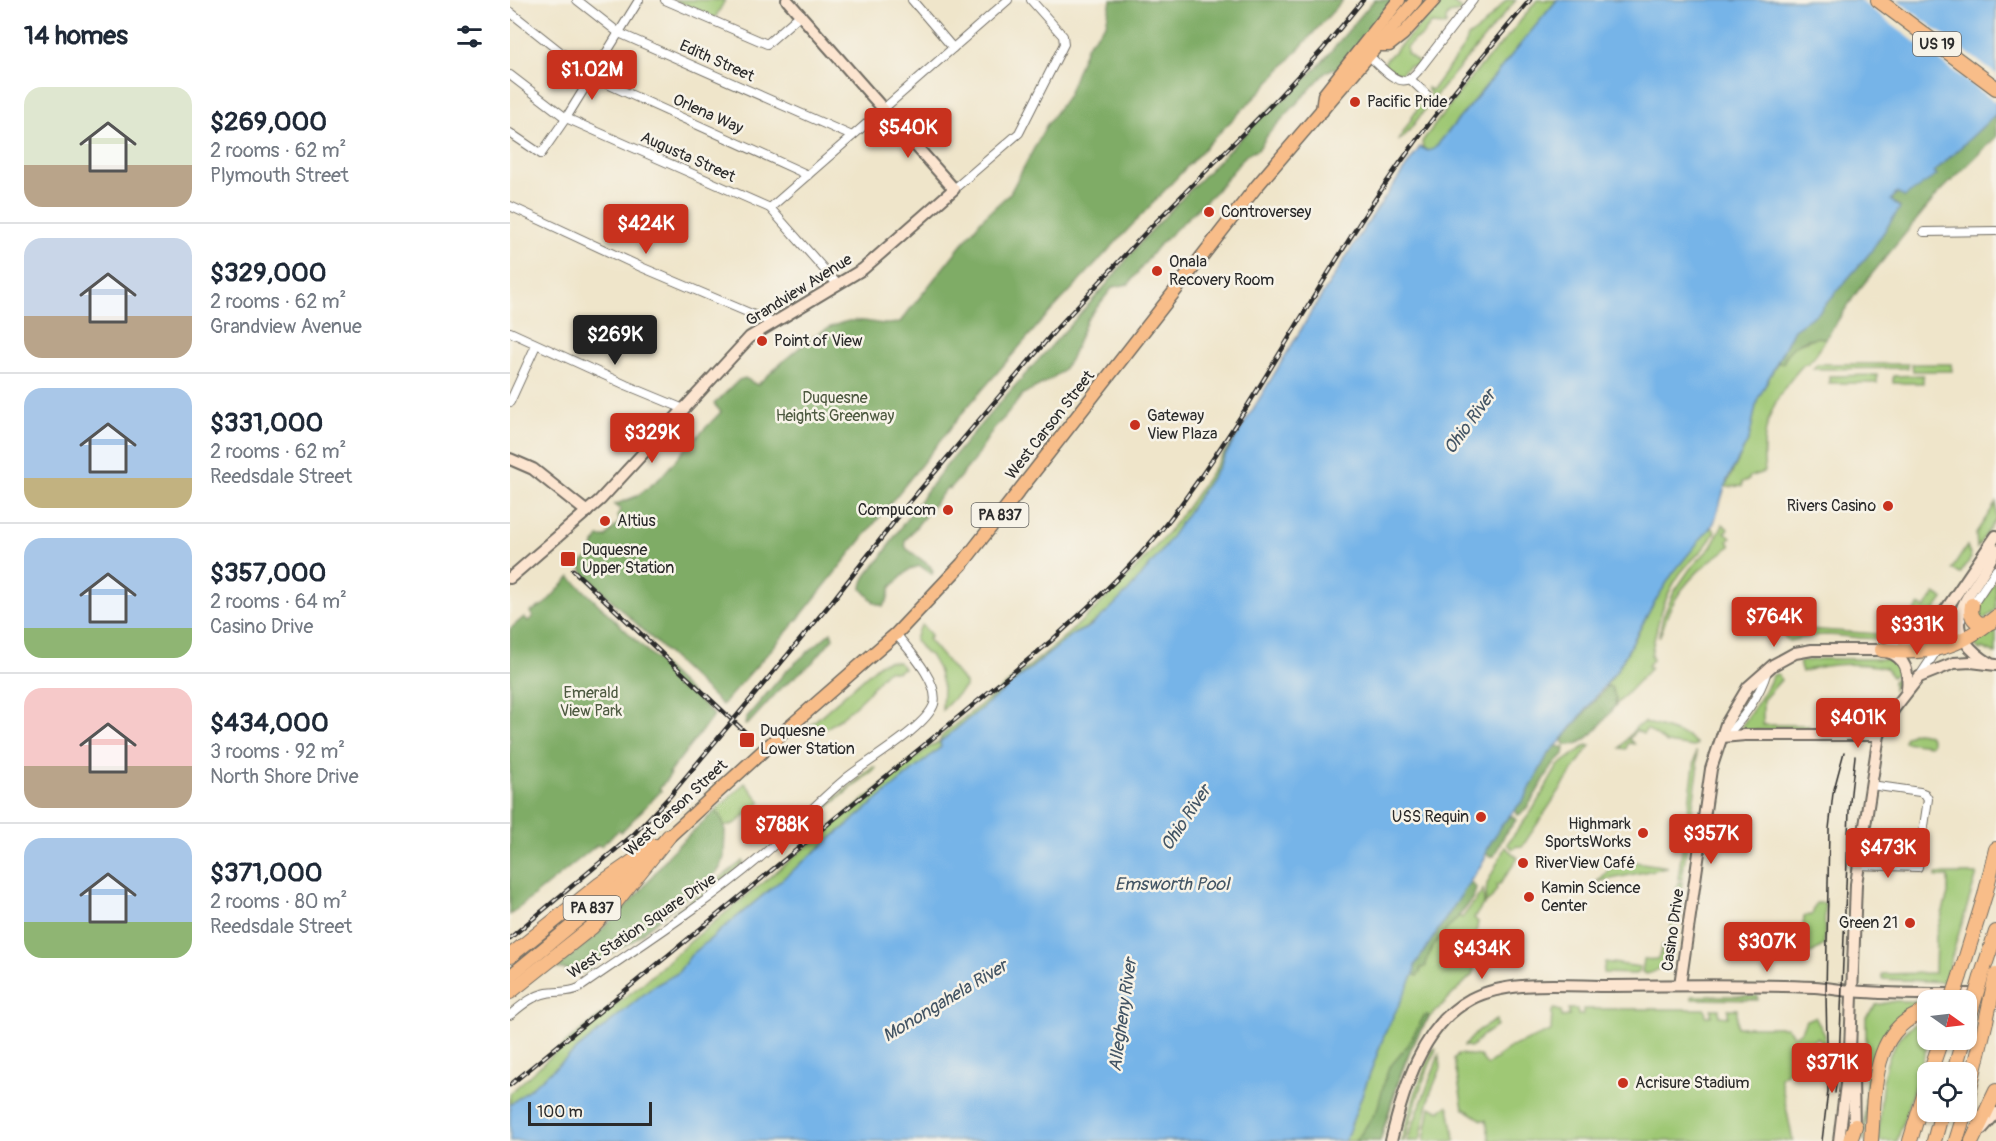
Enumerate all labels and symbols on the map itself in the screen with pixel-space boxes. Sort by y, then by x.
road number: US 19 [1913,32,1961,56]
street label: Edith Street [676,36,758,87]
pin: $1.02M [543,50,641,101]
street label: Orlena Way [670,90,747,138]
place label: Pacific Pride [1367,92,1448,112]
marker: Pacific Pride [1348,95,1362,109]
pin: $540K [866,108,950,159]
street label: Augusta Street [637,127,739,187]
place label: Controversey [1221,202,1311,222]
pin: $424K [604,204,688,255]
marker: Controversey [1202,205,1216,219]
street label: Grandview Avenue [742,249,856,331]
place label: Onala Recovery Room [1169,252,1274,290]
marker: Onala Recovery Room [1150,264,1164,278]
pin: $269K [573,315,657,366]
place label: Point of View [774,331,863,351]
marker: Point of View [755,334,769,348]
street label: West Carson Street [1001,366,1099,484]
water label: Ohio River [1439,383,1503,459]
park label: Duquesne Heights Greenway [776,388,894,426]
place label: Gateway View Plaza [1147,406,1217,444]
pin: $329K [610,413,694,464]
marker: Gateway View Plaza [1128,418,1142,432]
place label: Rivers Casino [1787,496,1876,516]
marker: Rivers Casino [1881,499,1895,513]
place label: Compucom [858,500,936,520]
marker: Compucom [941,503,955,517]
road number: PA 837 [972,503,1028,527]
place label: Altius [617,511,656,531]
marker: Altius [598,514,612,528]
place label: Duquesne Upper Station [582,540,674,578]
marker: Duquesne Upper Station [559,550,577,568]
pin: $764K [1732,597,1816,648]
pin: $331K [1875,605,1959,656]
park label: Emerald View Park [560,683,623,721]
pin: $401K [1816,698,1900,749]
place label: Duquesne Lower Station [760,721,855,759]
marker: Duquesne Lower Station [738,731,756,749]
street label: West Carson Street [620,755,732,861]
water label: Ohio River [1156,779,1218,855]
pin: $788K [740,805,824,856]
place label: USS Requin [1392,807,1469,827]
marker: USS Requin [1474,810,1488,824]
place label: Highmark SportsWorks [1544,814,1631,852]
pin: $357K [1669,814,1753,865]
marker: Highmark SportsWorks [1636,826,1650,840]
pin: $473K [1846,828,1930,879]
place label: RiverView Café [1535,853,1635,873]
marker: RiverView Café [1516,856,1530,870]
street label: West Station Square Drive [564,869,720,983]
water label: Emsworth Pool [1115,873,1231,896]
place label: Kamin Science Center [1541,878,1641,916]
street label: Casino Drive [1657,888,1689,972]
marker: Kamin Science Center [1522,890,1536,904]
road number: PA 837 [564,896,620,920]
place label: Green 21 [1839,913,1898,933]
marker: Green 21 [1903,916,1917,930]
pin: $307K [1725,922,1809,973]
pin: $434K [1440,929,1524,980]
water label: Monongahela River [878,953,1014,1047]
water label: Allegheny River [1104,954,1143,1073]
north arrow [1917,990,1977,1050]
pin: $371K [1790,1043,1874,1094]
place label: Acrisure Stadium [1635,1073,1749,1093]
marker: Acrisure Stadium [1616,1076,1630,1090]
scale bar [528,1099,652,1126]

